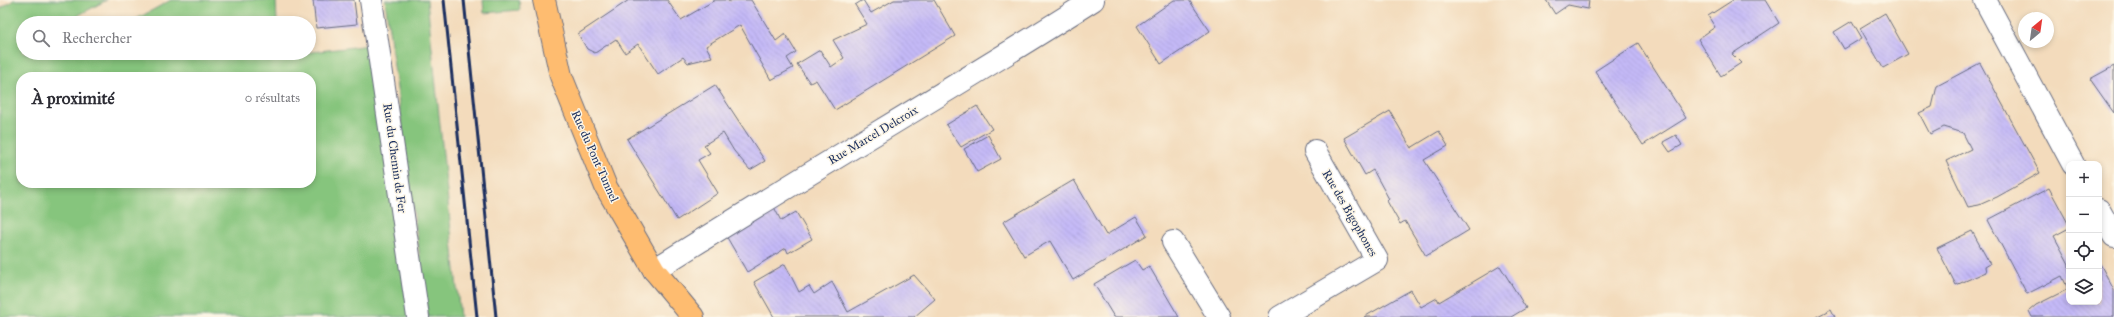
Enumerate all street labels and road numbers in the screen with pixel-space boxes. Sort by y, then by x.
street label: Rue du Chemin de Fer [380,102,410,214]
street label: Rue Marcel Delcroix [826,102,921,167]
street label: Rue du Pont Tunnel [568,108,622,205]
street label: Rue des Bigophones [1319,167,1381,259]

